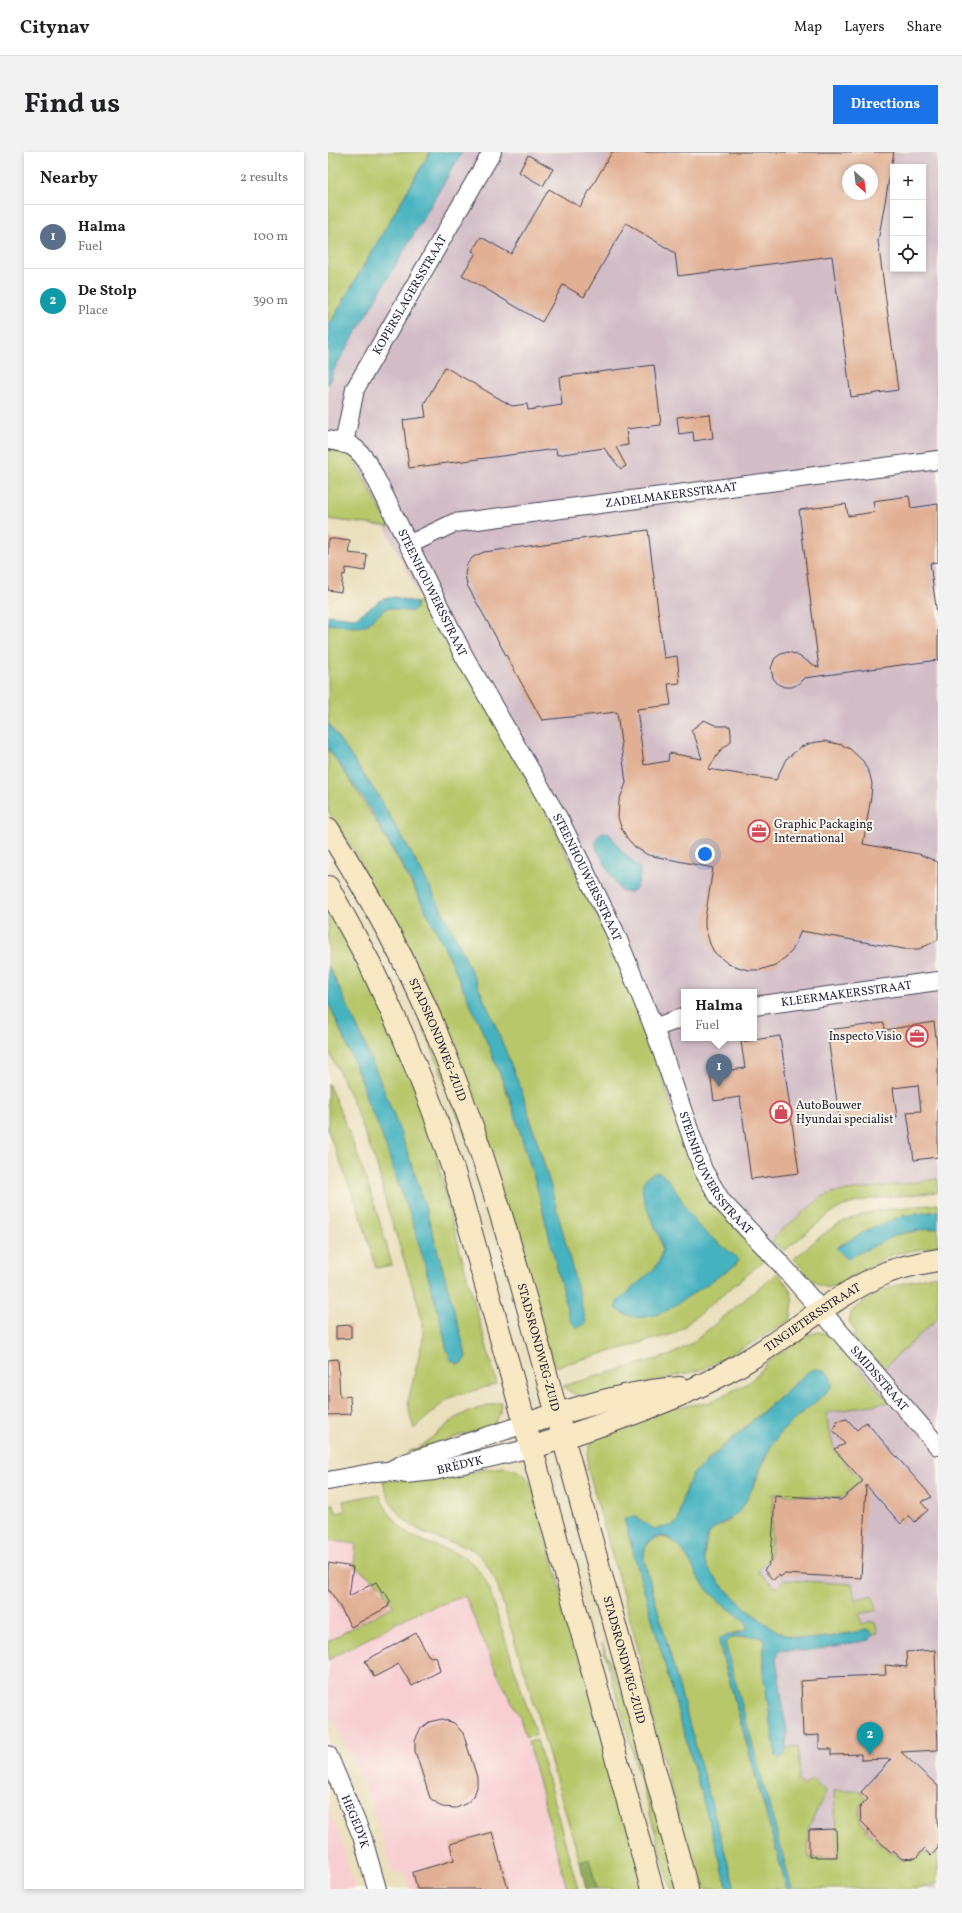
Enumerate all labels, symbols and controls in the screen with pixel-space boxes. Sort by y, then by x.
text: Citynav [20,15,90,41]
text: Map [794,18,822,37]
text: Layers [844,18,884,37]
text: Share [906,18,942,37]
text: Find us [24,85,120,124]
button: Directions [833,85,938,124]
north arrow [842,164,878,200]
map controls [890,164,926,272]
button: + [890,164,926,200]
text: Nearby [40,167,98,190]
text: 2 results [240,169,288,187]
button: − [890,200,926,236]
text: Halma [78,217,126,238]
text: 1 [50,228,56,246]
text: 100 m [253,228,288,246]
street label: KOPERSLAGERSSTRAAT [370,233,451,358]
button: locate [890,236,926,272]
text: Fuel [78,238,102,256]
text: De Stolp [78,281,137,302]
text: 2 [50,292,56,310]
text: 390 m [253,292,288,310]
text: Place [78,302,108,320]
street label: ZADELMAKERSSTRAAT [604,479,738,512]
street label: STEENHOUWERSSTRAAT [393,527,470,660]
street label: STEENHOUWERSSTRAAT [548,811,625,944]
place label: Graphic Packaging International [774,817,873,847]
office icon: Graphic Packaging International [746,818,772,844]
your location [695,844,715,864]
street label: STADSRONDWEG-ZUID [404,976,470,1104]
street label: KLEERMAKERSSTRAAT [780,978,913,1011]
popup [681,989,757,1041]
text: Halma [695,996,743,1017]
text: Fuel [695,1017,719,1035]
office icon: Inspecto Visio [904,1023,930,1049]
place label: Inspecto Visio [829,1029,902,1045]
pin: 1 [706,1054,732,1087]
place label: AutoBouwer Hyundai specialist [796,1098,893,1128]
shop icon: AutoBouwer Hyundai specialist [768,1099,794,1125]
street label: STEENHOUWERSSTRAAT [674,1110,756,1238]
street label: TINGIETERSSTRAAT [762,1280,864,1356]
street label: STADSRONDWEG-ZUID [513,1282,563,1413]
street label: SMIDSSTRAAT [846,1343,912,1415]
street label: BRÉDYK [435,1453,485,1479]
street label: STADSRONDWEG-ZUID [598,1594,649,1726]
pin: 2 [857,1722,883,1755]
street label: HEGEDYK [337,1793,372,1850]

